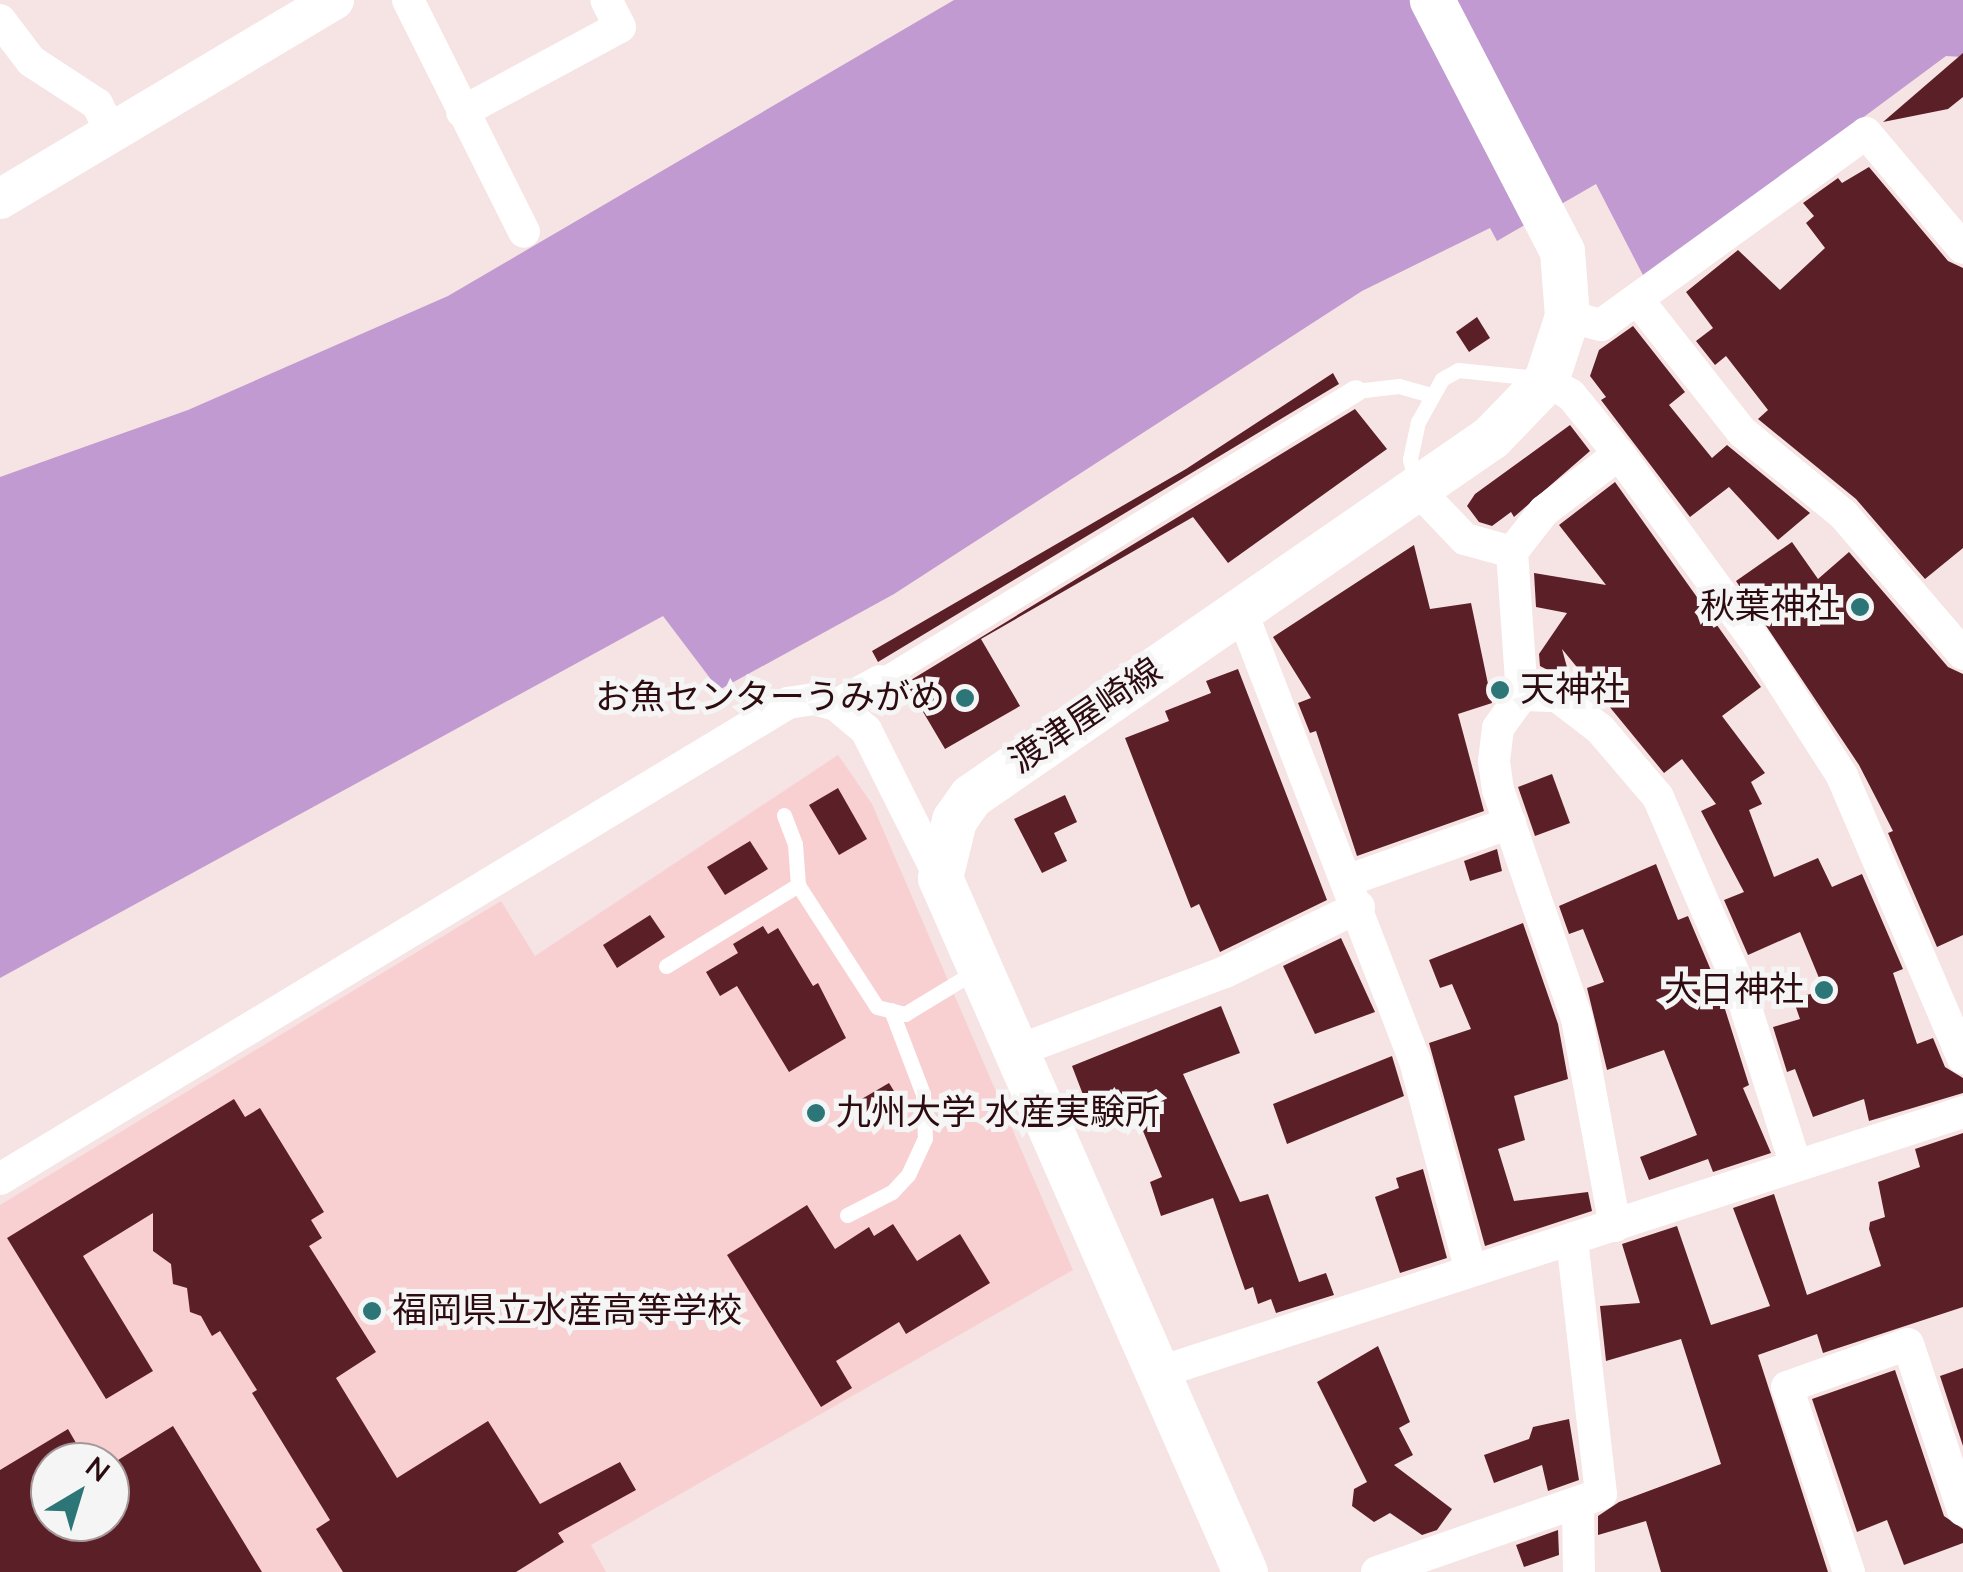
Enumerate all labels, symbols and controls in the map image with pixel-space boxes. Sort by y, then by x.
place label: 秋葉神社 [1700,586,1840,628]
marker: 秋葉神社 [1849,596,1871,618]
street label: 渡津屋崎線 [1002,650,1170,782]
place label: 天神社 [1520,669,1625,711]
place label: お魚センターうみがめ [595,677,945,719]
marker: 天神社 [1489,679,1511,701]
marker: お魚センターうみがめ [954,687,976,709]
place label: 大日神社 [1664,969,1804,1011]
marker: 大日神社 [1813,979,1835,1001]
place label: 九州大学 水産実験所 [836,1092,1160,1134]
marker: 九州大学 水産実験所 [805,1102,827,1124]
place label: 福岡県立水産高等学校 [392,1290,742,1332]
marker: 福岡県立水産高等学校 [361,1300,383,1322]
north arrow [30,1442,130,1542]
text: N [77,1449,117,1491]

